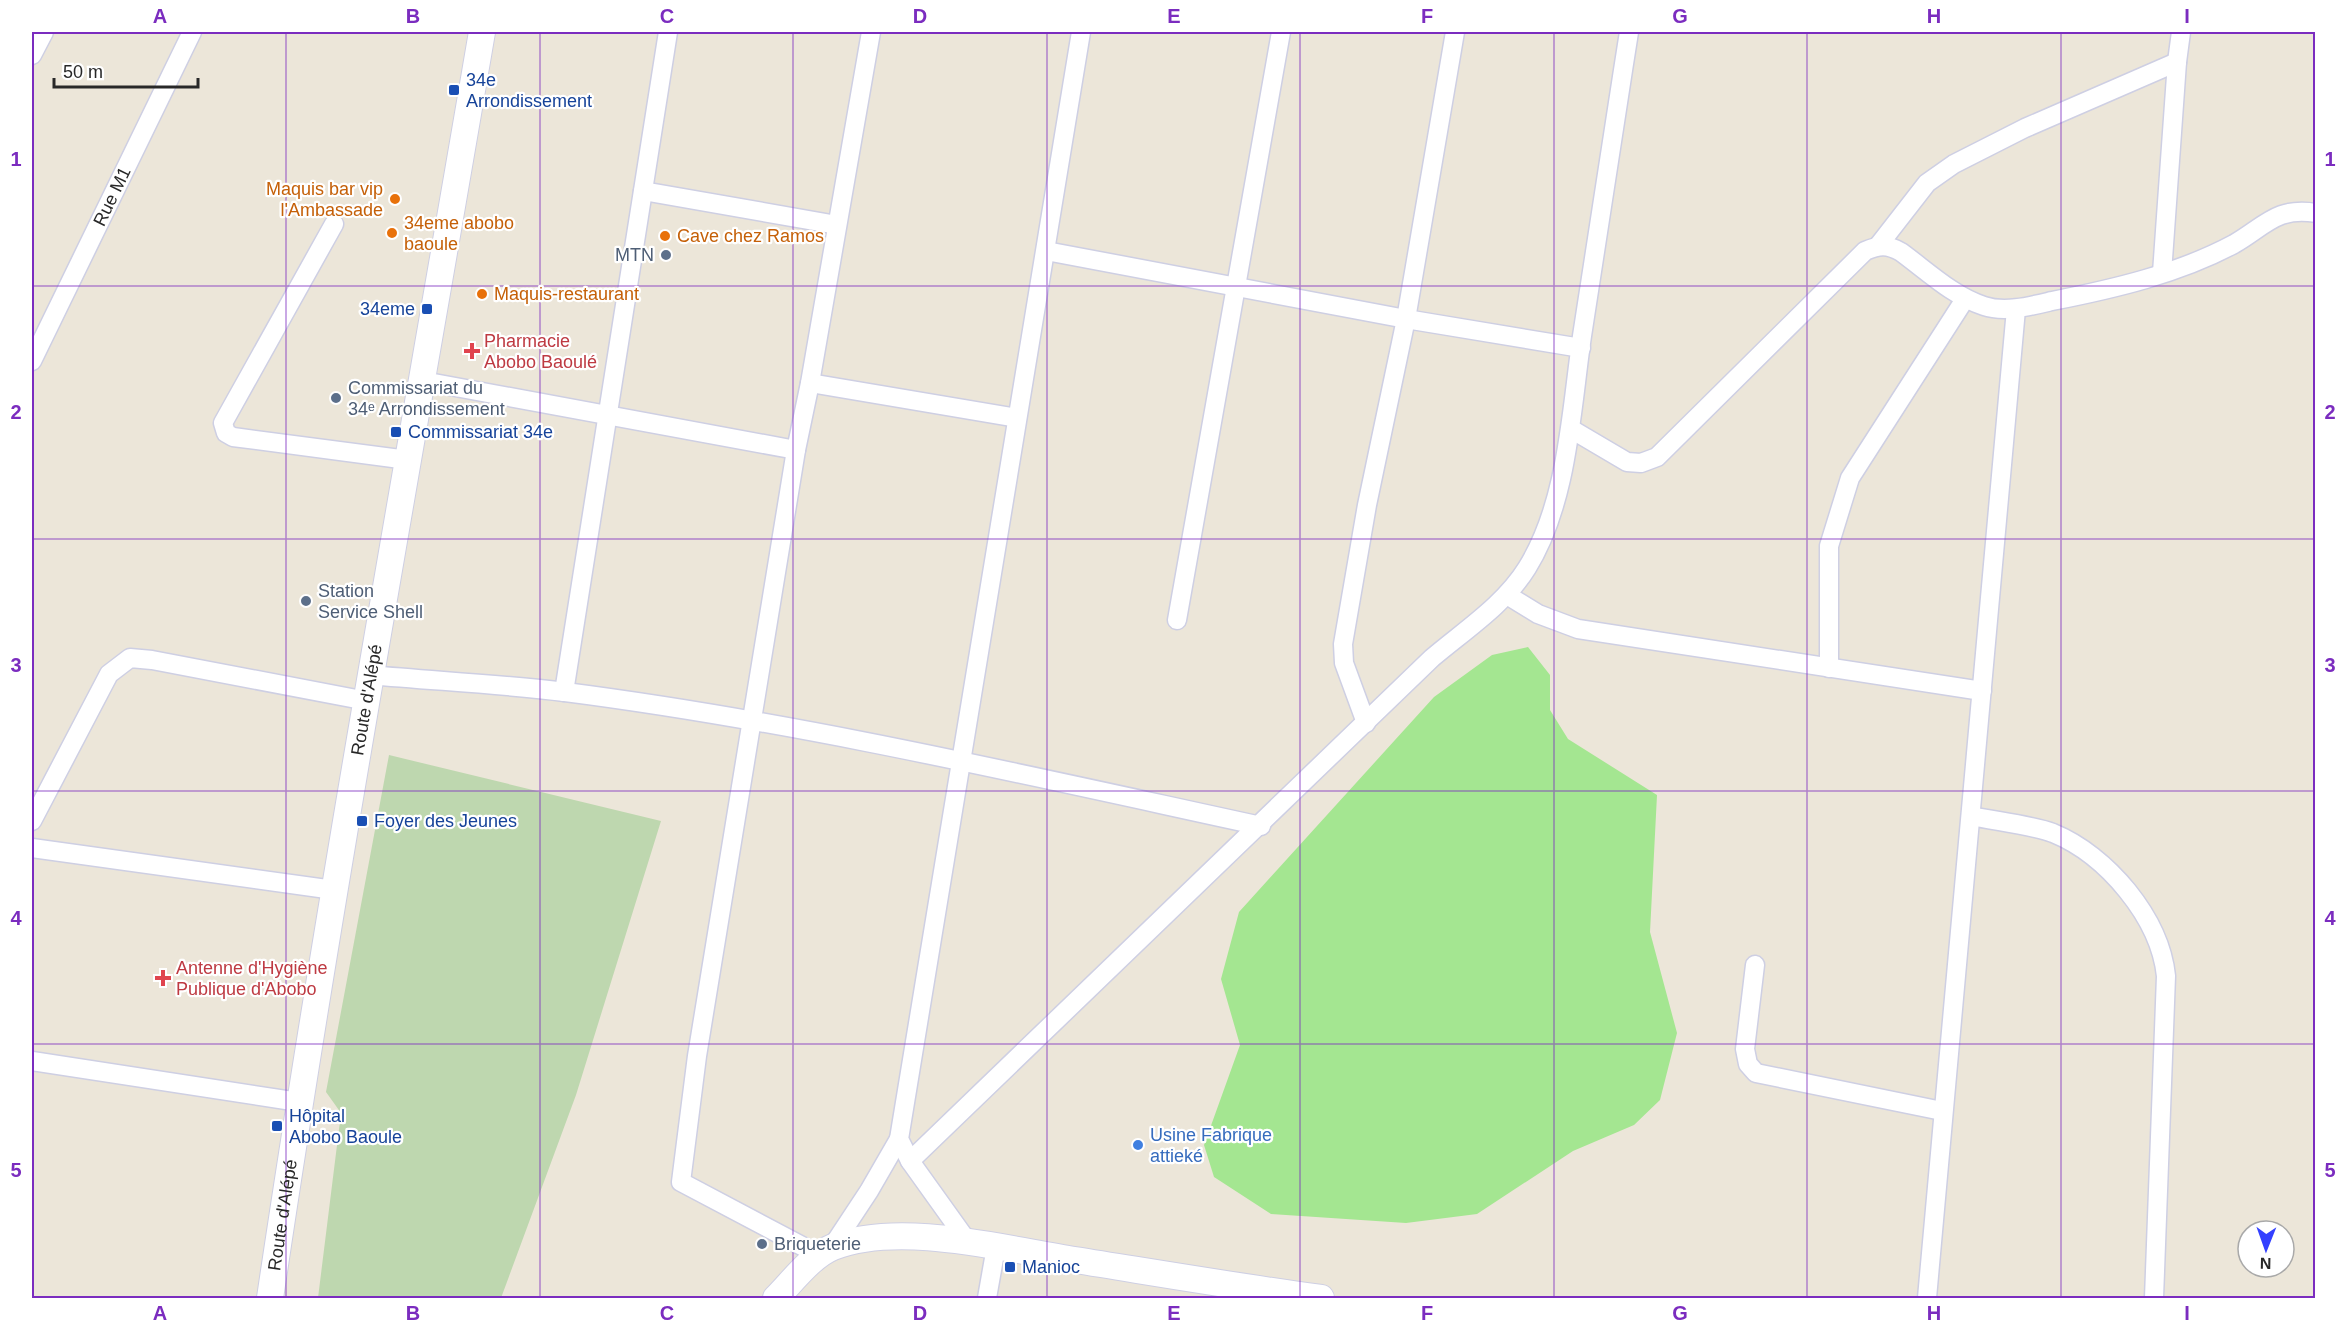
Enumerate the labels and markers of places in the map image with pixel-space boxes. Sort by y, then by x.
place label: 34e Arrondissement [466,70,592,111]
marker: 34e Arrondissement [447,83,461,97]
place label: Maquis bar vip l'Ambassade [266,179,383,220]
marker: Maquis bar vip l'Ambassade [388,192,402,206]
place label: 34eme abobo baoule [404,213,514,254]
marker: 34eme abobo baoule [385,226,399,240]
place label: Cave chez Ramos [677,226,824,246]
marker: Cave chez Ramos [658,229,672,243]
place label: MTN [615,245,654,265]
marker: MTN [659,248,673,262]
place label: Maquis-restaurant [494,284,639,304]
marker: Maquis-restaurant [475,287,489,301]
place label: 34eme [360,299,415,319]
marker: 34eme [420,302,434,316]
place label: Pharmacie Abobo Baoulé [484,331,597,372]
marker: Pharmacie Abobo Baoulé [465,344,479,358]
place label: Commissariat du 34ᵉ Arrondissement [348,378,505,419]
marker: Commissariat du 34ᵉ Arrondissement [329,391,343,405]
place label: Commissariat 34e [408,422,553,442]
marker: Commissariat 34e [389,425,403,439]
place label: Station Service Shell [318,581,423,622]
marker: Station Service Shell [299,594,313,608]
place label: Foyer des Jeunes [374,811,517,831]
marker: Foyer des Jeunes [355,814,369,828]
place label: Antenne d'Hygiène Publique d'Abobo [176,958,328,999]
marker: Antenne d'Hygiène Publique d'Abobo [154,969,172,987]
place label: Hôpital Abobo Baoule [289,1106,402,1147]
marker: Hôpital Abobo Baoule [270,1119,284,1133]
place label: Usine Fabrique attieké [1150,1125,1272,1166]
marker: Usine Fabrique attieké [1131,1138,1145,1152]
place label: Briqueterie [774,1234,861,1254]
marker: Briqueterie [755,1237,769,1251]
place label: Manioc [1022,1257,1080,1277]
marker: Manioc [1003,1260,1017,1274]

